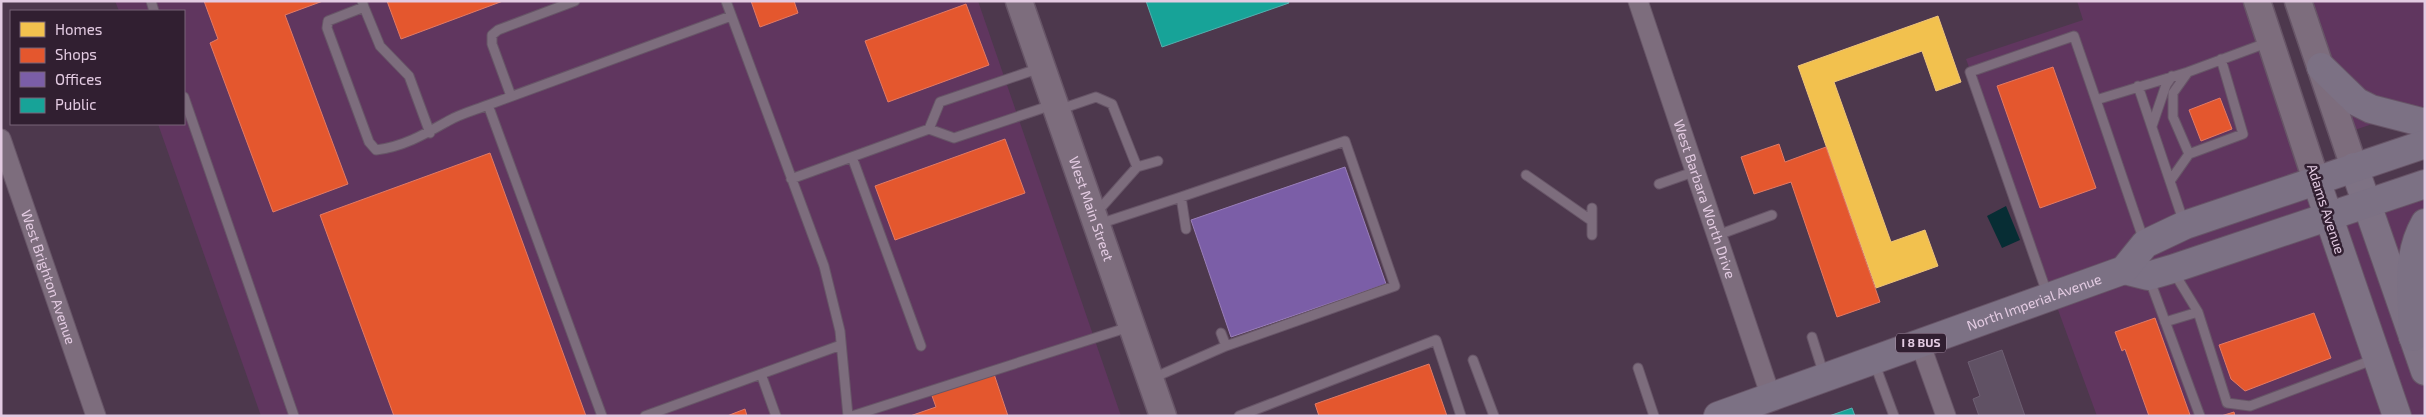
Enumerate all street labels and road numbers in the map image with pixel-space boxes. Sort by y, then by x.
street label: West Barbara Worth Drive [1670,117,1740,281]
street label: West Main Street [1066,154,1118,263]
street label: Adams Avenue [2304,162,2349,256]
street label: West Brighton Avenue [18,207,80,346]
street label: North Imperial Avenue [1964,270,2104,334]
road number: I 8 BUS [1896,333,1946,352]

